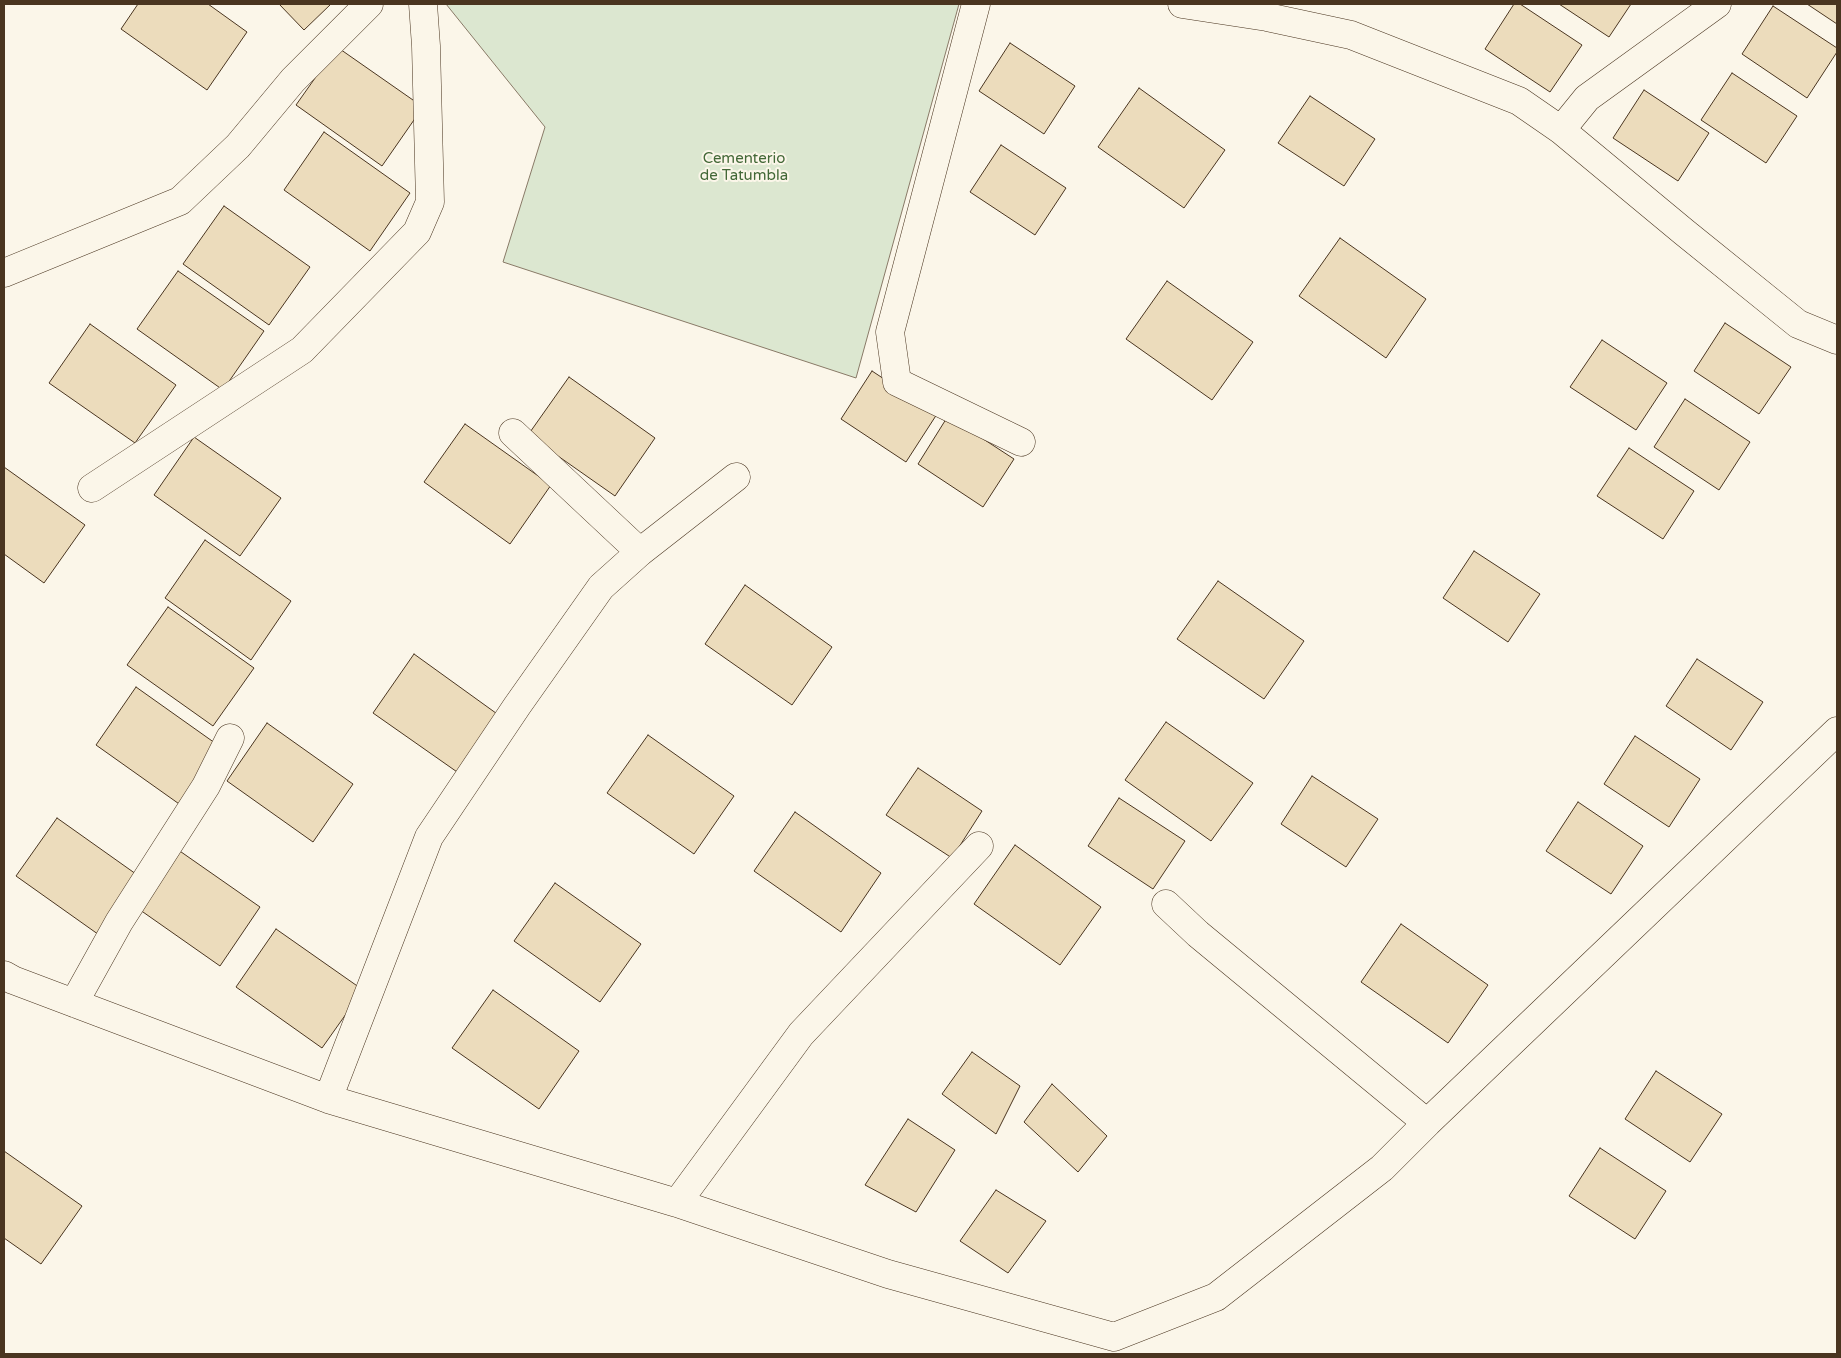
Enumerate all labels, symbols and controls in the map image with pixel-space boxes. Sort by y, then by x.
park label: Cementerio de Tatumbla [700,150,788,185]

